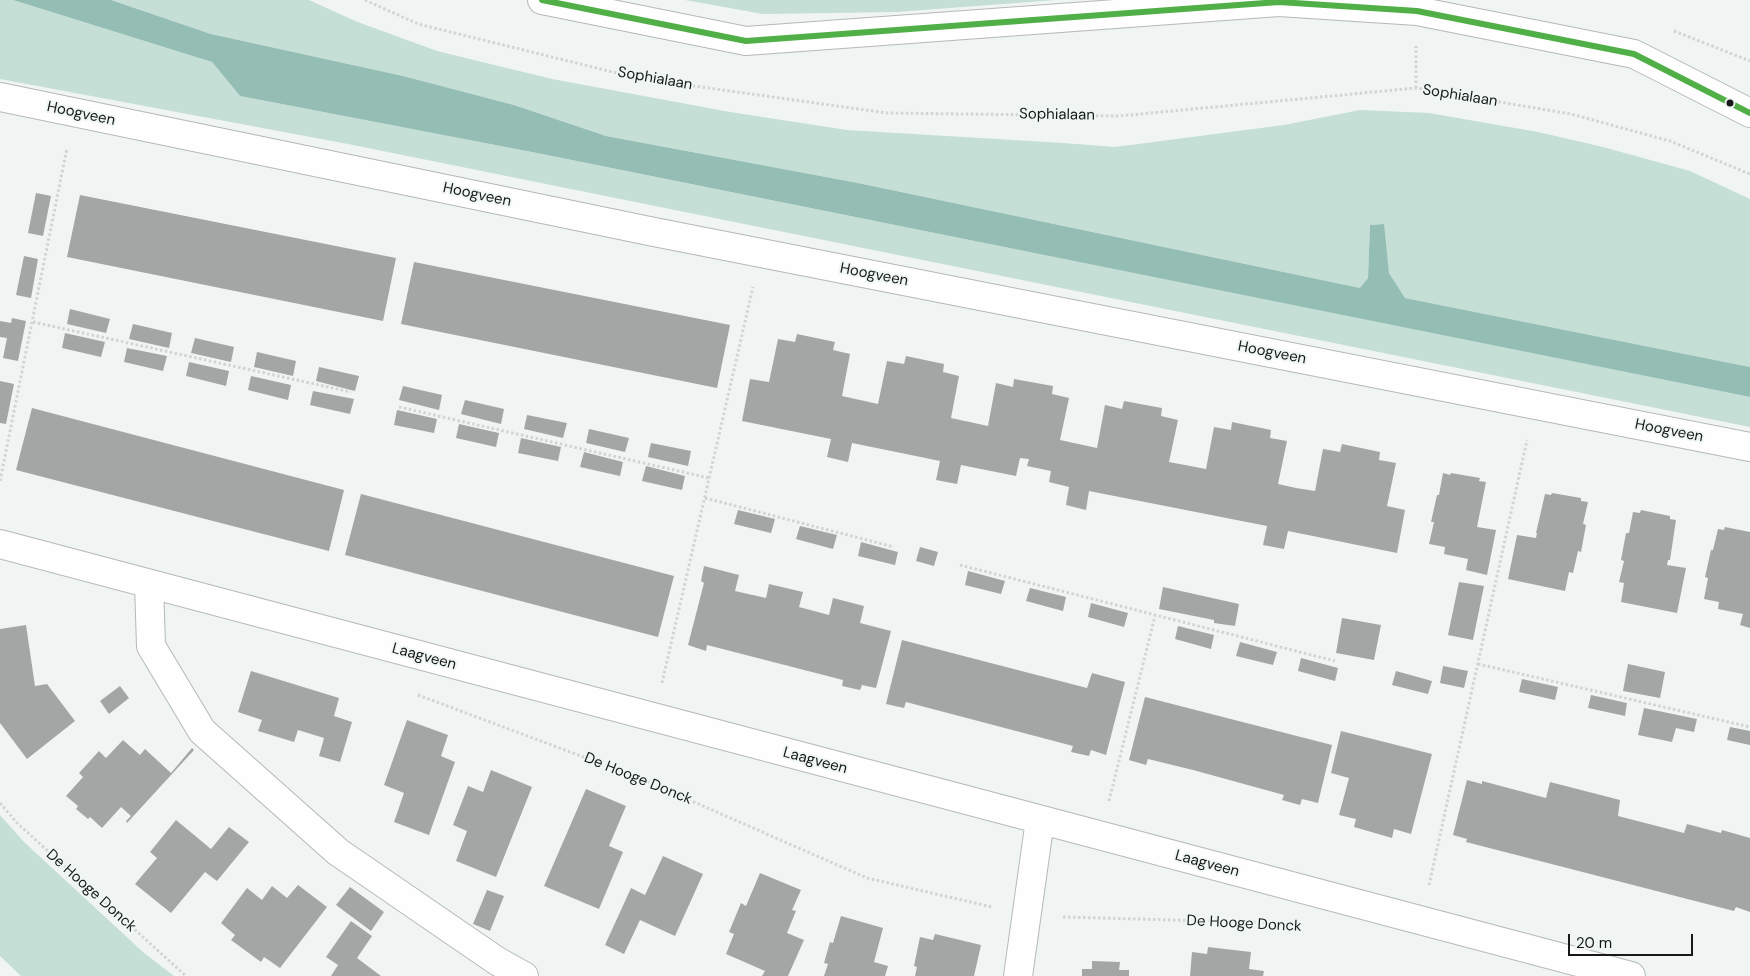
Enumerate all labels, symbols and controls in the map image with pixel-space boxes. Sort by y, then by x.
street label: Sophialaan [616,64,694,94]
street label: Sophialaan [1421,81,1499,111]
street label: Hoogveen [45,98,117,130]
unlabelled marker [1725,98,1735,108]
street label: Sophialaan [1019,105,1095,125]
street label: Hoogveen [441,179,513,211]
street label: Hoogveen [838,260,910,290]
street label: Hoogveen [1236,338,1308,368]
street label: Hoogveen [1633,416,1705,446]
street label: Laagveen [390,640,458,674]
street label: Laagveen [781,744,849,778]
street label: De Hooge Donck [581,749,695,809]
street label: De Hooge Donck [42,846,140,936]
street label: Laagveen [1173,847,1241,881]
street label: De Hooge Donck [1186,912,1302,936]
scale bar [1570,924,1695,956]
text: 20 m [1576,933,1612,953]

